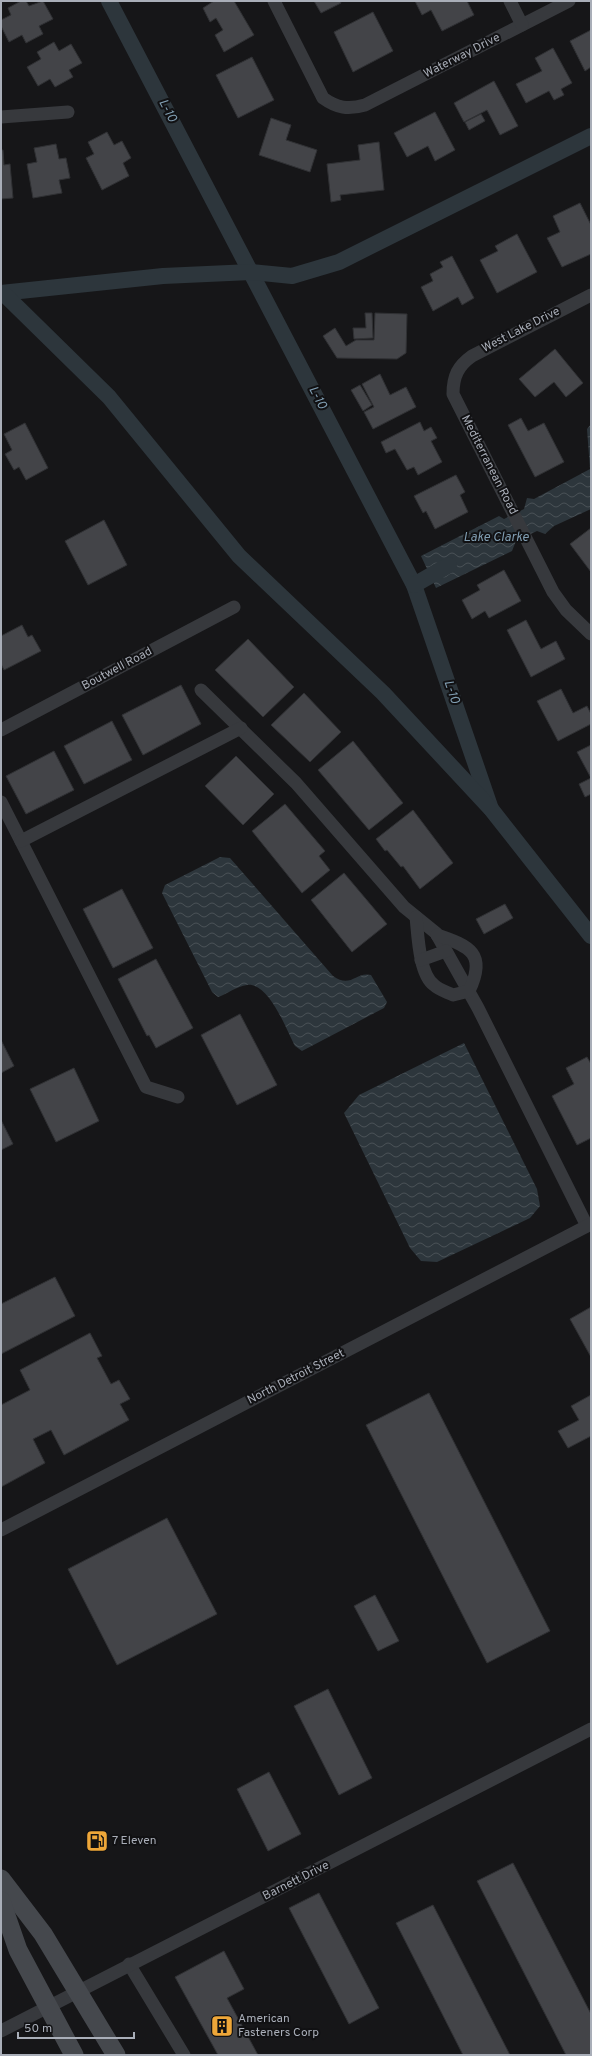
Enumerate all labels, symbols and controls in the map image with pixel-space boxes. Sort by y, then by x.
street label: Waterway Drive [421,30,503,82]
water label: L-10 [154,97,180,126]
street label: West Lake Drive [479,303,563,357]
water label: L-10 [304,384,330,413]
street label: Mediterranean Road [457,412,521,518]
water label: Lake Clarke [463,530,529,546]
street label: Boutwell Road [79,644,155,694]
water label: L-10 [440,678,463,706]
street label: North Detroit Street [245,1346,347,1408]
fuel station icon: 7 Eleven [84,1828,110,1854]
place label: 7 Eleven [112,1833,157,1849]
street label: Barnett Drive [260,1857,332,1905]
place label: American Fasteners Corp [238,2011,319,2041]
building icon: American Fasteners Corp [209,2013,235,2039]
scale bar [18,2014,134,2040]
text: 50 m [24,2021,52,2037]

